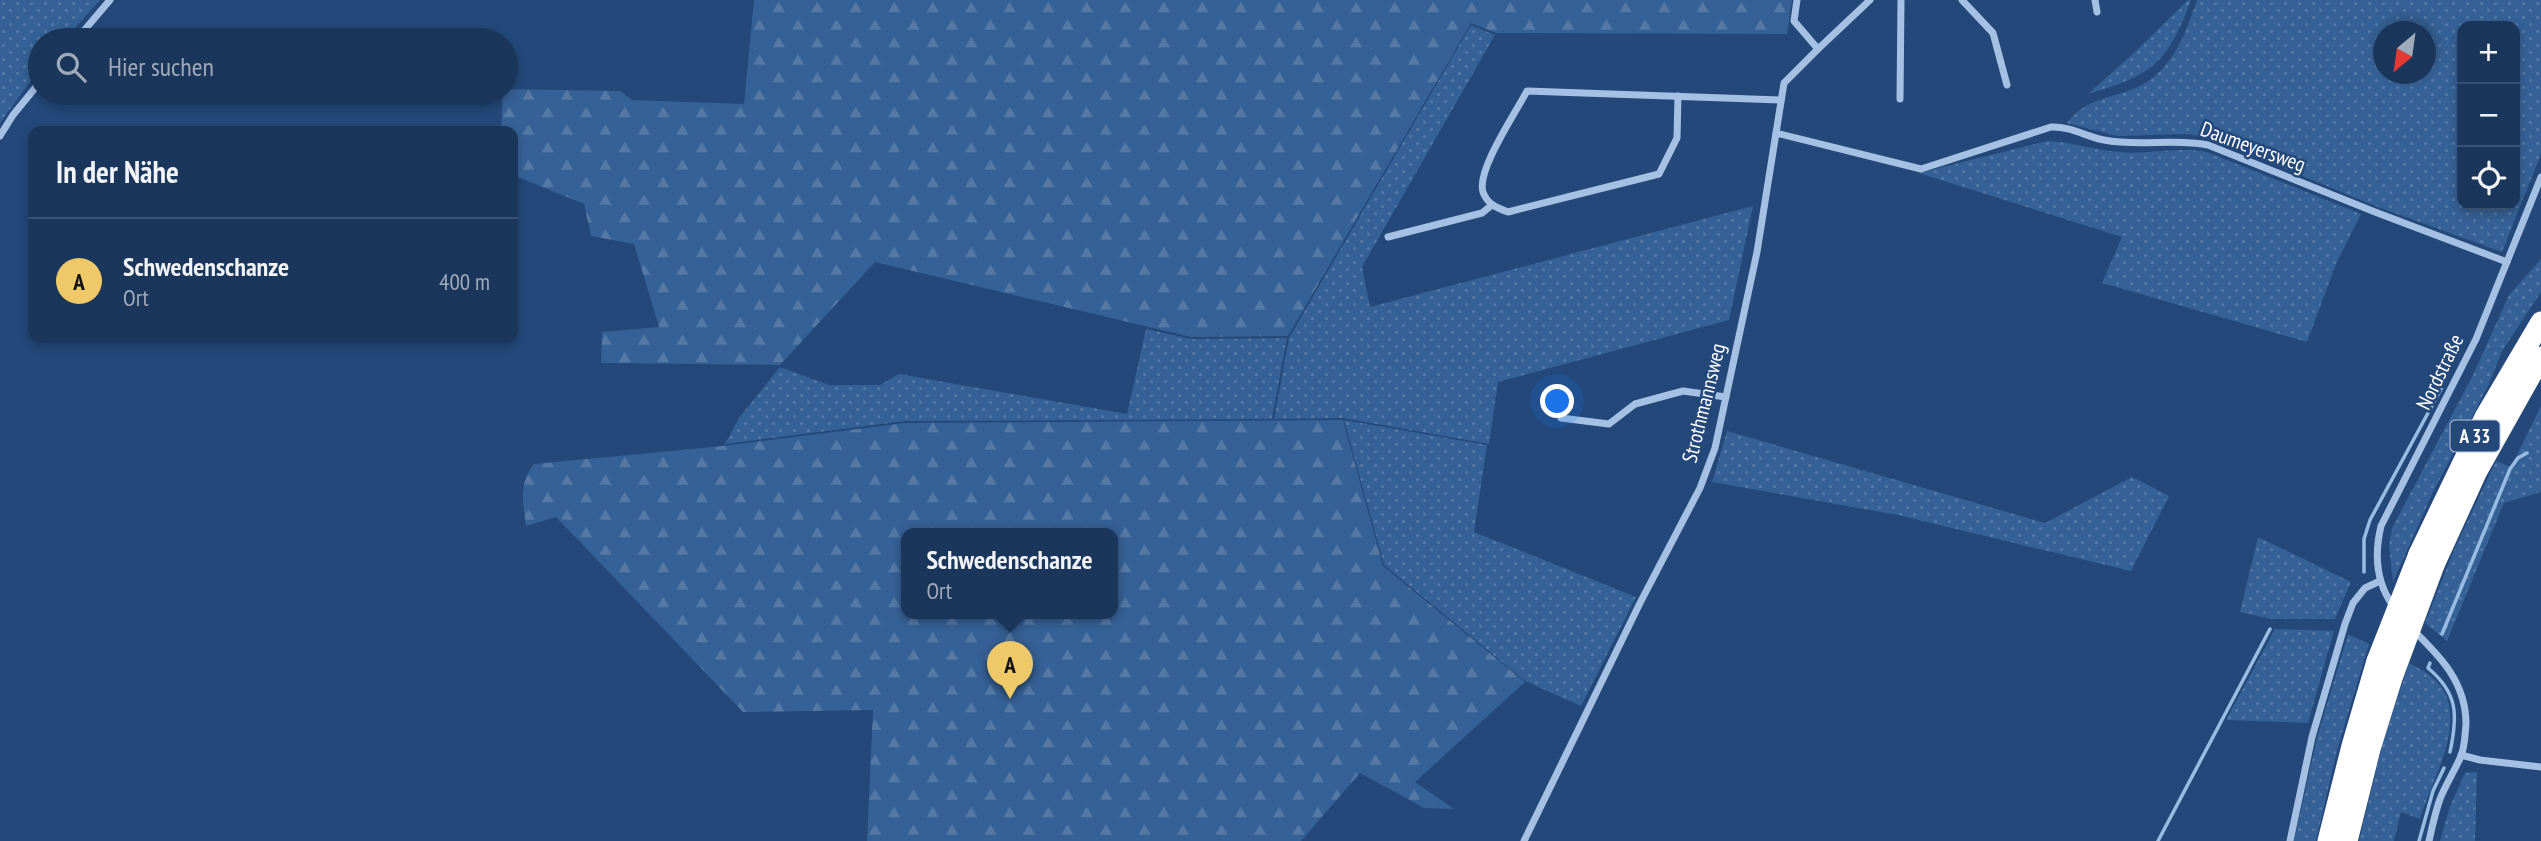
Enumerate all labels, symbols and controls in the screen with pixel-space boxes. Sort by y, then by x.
north arrow [2373,21,2436,84]
map controls [2457,21,2520,210]
button: + [2457,21,2520,84]
search box [28,28,518,105]
icon: search [52,48,90,86]
text: Hier suchen [108,50,214,83]
button: − [2457,84,2520,147]
street label: Daumeyersweg [2197,115,2309,178]
button: locate [2457,147,2520,210]
text: In der Nähe [56,152,179,191]
text: Schwedenschanze [123,250,289,283]
text: A [73,267,85,296]
text: 400 m [439,267,490,296]
text: Ort [123,283,149,312]
street label: Nordstraße [2410,329,2469,414]
street label: Strothmannsweg [1676,340,1731,465]
your location [1540,384,1574,418]
road number: A 33 [2450,420,2500,452]
popup [901,528,1118,619]
text: Schwedenschanze [926,543,1093,576]
text: Ort [926,576,952,605]
pin: A [987,641,1033,699]

